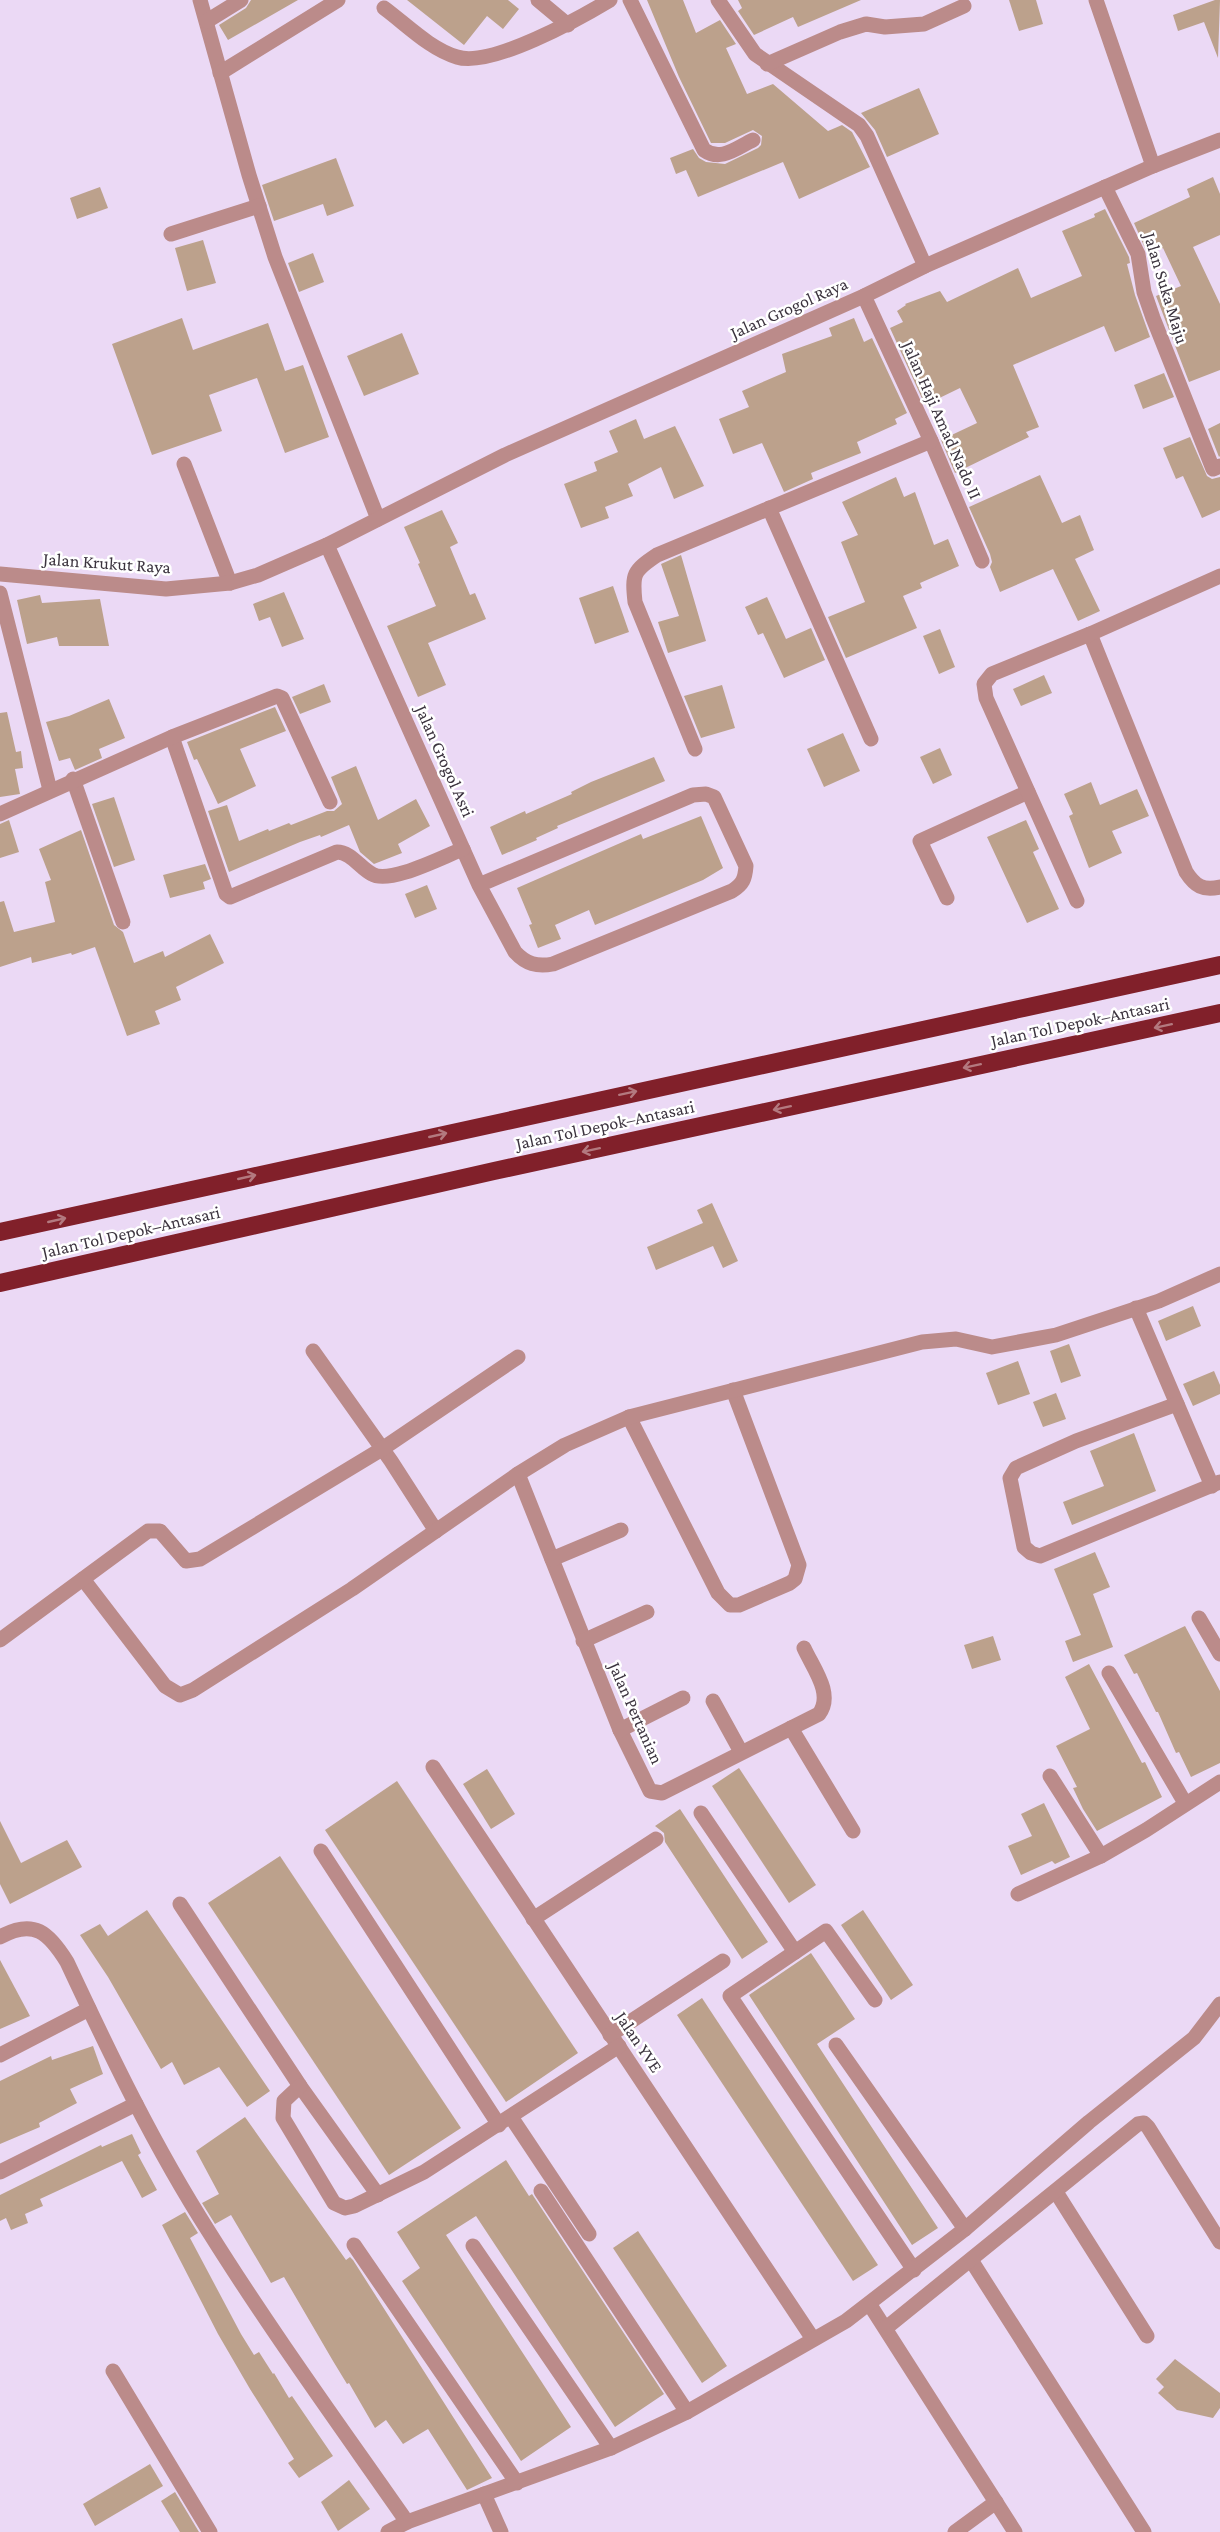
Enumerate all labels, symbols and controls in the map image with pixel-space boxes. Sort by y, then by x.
street label: Jalan Suka Maju [1138,228,1193,347]
street label: Jalan Grogol Raya [725,273,851,344]
street label: Jalan Haji Amad Nado II [896,336,986,503]
street label: Jalan Krukut Raya [40,548,172,577]
street label: Jalan Grogol Asri [411,700,479,820]
street label: Jalan Tol Depok–Antasari [987,993,1171,1051]
one-way arrow [1154,1020,1173,1032]
one-way arrow [963,1061,982,1072]
one-way arrow [618,1087,637,1098]
street label: Jalan Tol Depok–Antasari [512,1096,696,1154]
one-way arrow [772,1103,792,1114]
one-way arrow [428,1129,447,1140]
one-way arrow [582,1144,601,1156]
one-way arrow [237,1171,257,1182]
street label: Jalan Tol Depok–Antasari [38,1202,222,1263]
one-way arrow [47,1213,66,1225]
street label: Jalan Pertanian [604,1657,668,1767]
street label: Jalan YVE [610,2006,667,2076]

